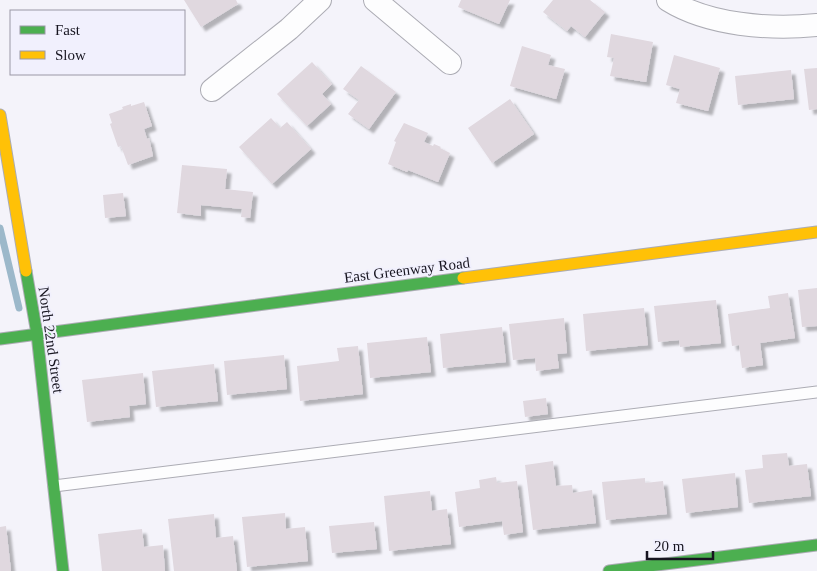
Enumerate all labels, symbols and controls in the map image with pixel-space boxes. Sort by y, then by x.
legend [10,10,185,75]
text: Fast [55,22,81,38]
text: Slow [55,47,86,63]
street label: East Greenway Road [343,254,471,286]
street label: North 22nd Street [36,286,67,395]
scale bar [647,528,713,560]
text: 20 m [654,538,685,554]

